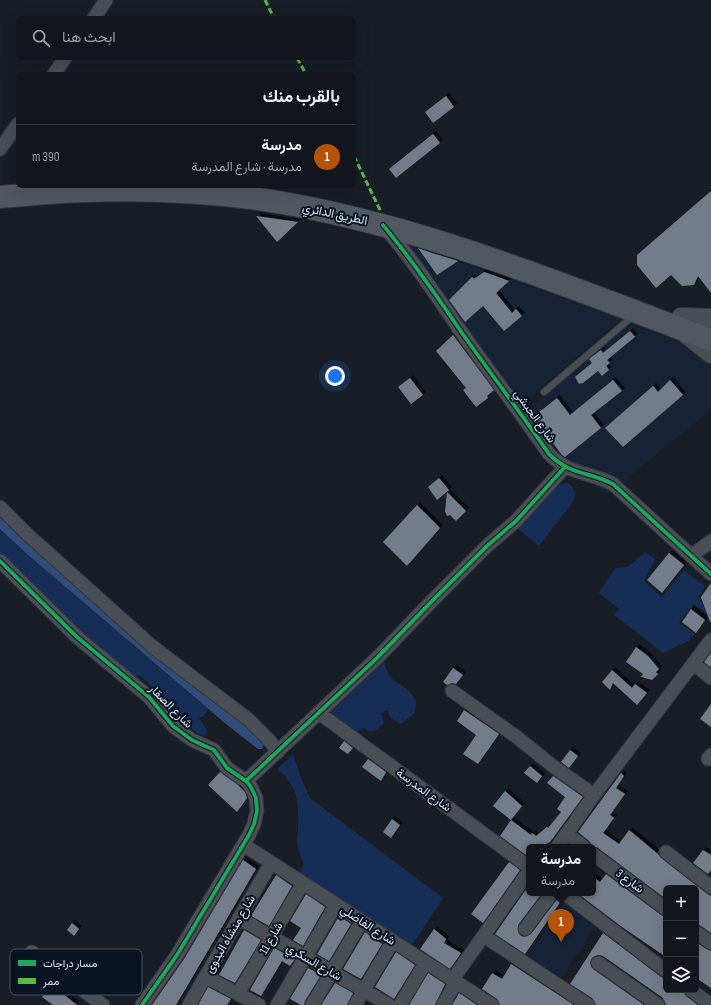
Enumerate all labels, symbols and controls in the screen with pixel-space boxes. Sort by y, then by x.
search box [16,16,356,60]
icon: search [30,27,52,49]
text: ابحث هنا [62,28,116,47]
text: بالقرب منك [263,87,340,107]
text: مدرسة [262,136,302,155]
text: 390 m [32,149,59,165]
text: 1 [324,149,330,165]
text: مدرسة · شارع المدرسة [191,159,302,175]
street label: الطريق الدائري [301,200,369,231]
your location [325,366,345,386]
street label: شارع الحبشي [509,387,559,447]
street label: شارع الصقار [144,681,196,732]
street label: شارع المدرسة [393,765,454,816]
popup [526,844,596,896]
text: مدرسة [541,850,581,869]
street label: شارع 3 [612,866,647,898]
text: مدرسة [541,873,575,889]
map controls [663,885,699,993]
button: + [663,885,699,921]
street label: شارع منشأه البدوى [202,892,260,977]
street label: شارع الفاضلي [336,902,398,951]
pin: 1 [548,909,574,942]
street label: شارع 11 [256,920,287,957]
button: − [663,921,699,957]
street label: شارع السكري [282,941,344,986]
legend [10,949,142,995]
text: مسار دراجات [43,957,97,970]
button: layers [663,957,699,993]
text: ممر [42,975,60,988]

